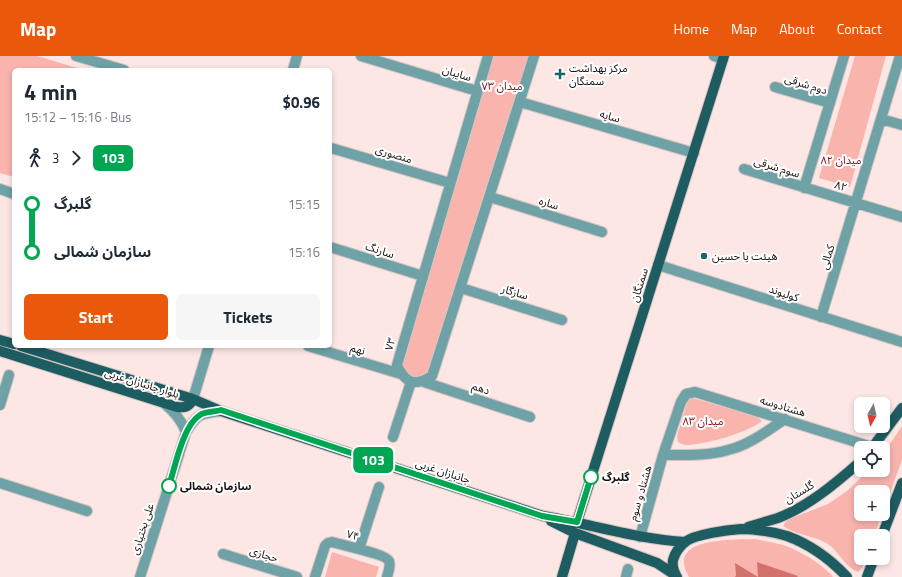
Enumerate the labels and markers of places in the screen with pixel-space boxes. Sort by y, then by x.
place label: مرکز بهداشت سمنگان [569,60,628,89]
marker: مرکز بهداشت سمنگان [554,68,566,80]
place label: هیئت یا حسین [712,248,778,264]
marker: هیئت یا حسین [699,251,709,261]
marker: گلبرگ [583,469,599,485]
place label: گلبرگ [602,469,631,485]
marker: سازمان شمالی [161,478,177,494]
place label: سازمان شمالی [180,478,251,494]

